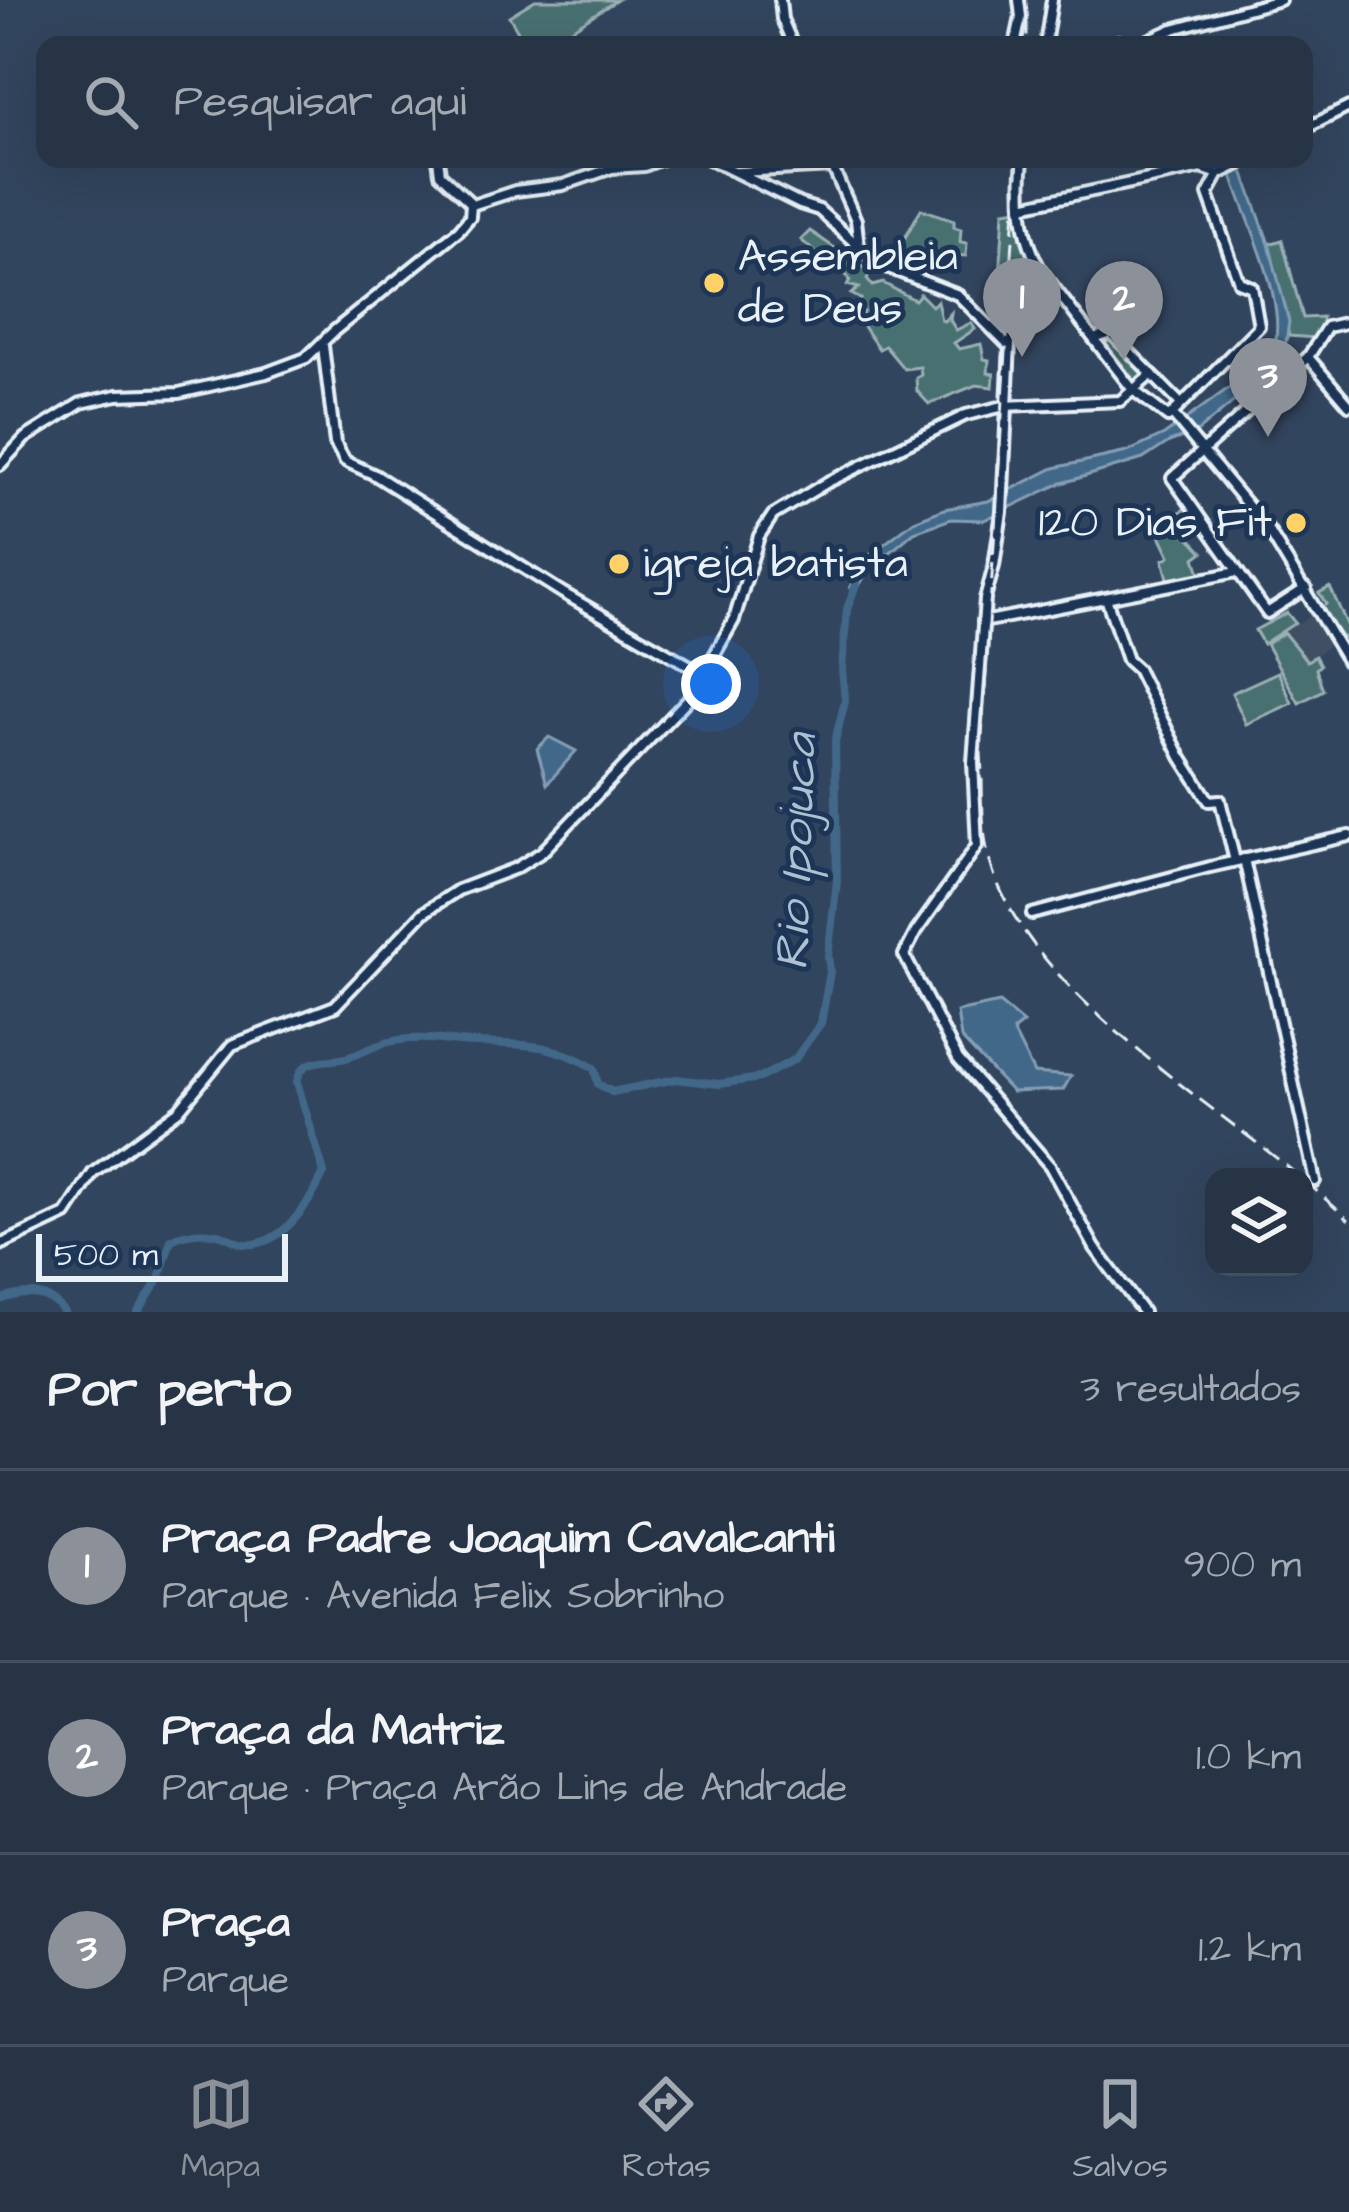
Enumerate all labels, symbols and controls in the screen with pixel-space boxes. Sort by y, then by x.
search box [36,36,1313,168]
icon: search [78,69,144,135]
text: Pesquisar aqui [174,71,466,133]
place label: Assembleia de Deus [738,226,958,340]
pin: 1 [983,258,1061,357]
pin: 2 [1085,261,1163,360]
marker: Assembleia de Deus [701,270,727,296]
pin: 3 [1229,338,1307,437]
place label: 120 Dias Fit [1038,492,1272,554]
marker: 120 Dias Fit [1283,510,1309,536]
place label: igreja batista [643,533,908,595]
marker: igreja batista [606,551,632,577]
your location [681,654,741,714]
water label: Rio Ipojuca [760,730,834,971]
map controls [1205,1168,1313,1276]
button: layers [1205,1168,1313,1276]
scale bar [36,1228,288,1281]
text: 500 m [54,1232,158,1278]
text: Por perto [48,1355,291,1426]
text: 3 resultados [1080,1363,1301,1417]
text: Praça Padre Joaquim Cavalcanti [162,1508,834,1570]
text: 1 [85,1539,90,1593]
text: 900 m [1184,1539,1301,1593]
text: Parque · Avenida Felix Sobrinho [162,1570,724,1624]
text: Praça da Matriz [162,1700,504,1762]
text: 2 [76,1731,98,1785]
text: 1.0 km [1196,1731,1301,1785]
text: Parque · Praça Arão Lins de Andrade [162,1762,847,1816]
text: Praça [162,1892,290,1954]
text: 3 [77,1923,97,1977]
text: 1.2 km [1198,1923,1301,1977]
text: Parque [162,1954,289,2008]
tab: Mapa [181,2071,260,2189]
tab: Rotas [622,2071,711,2189]
tab: Salvos [1073,2071,1168,2189]

